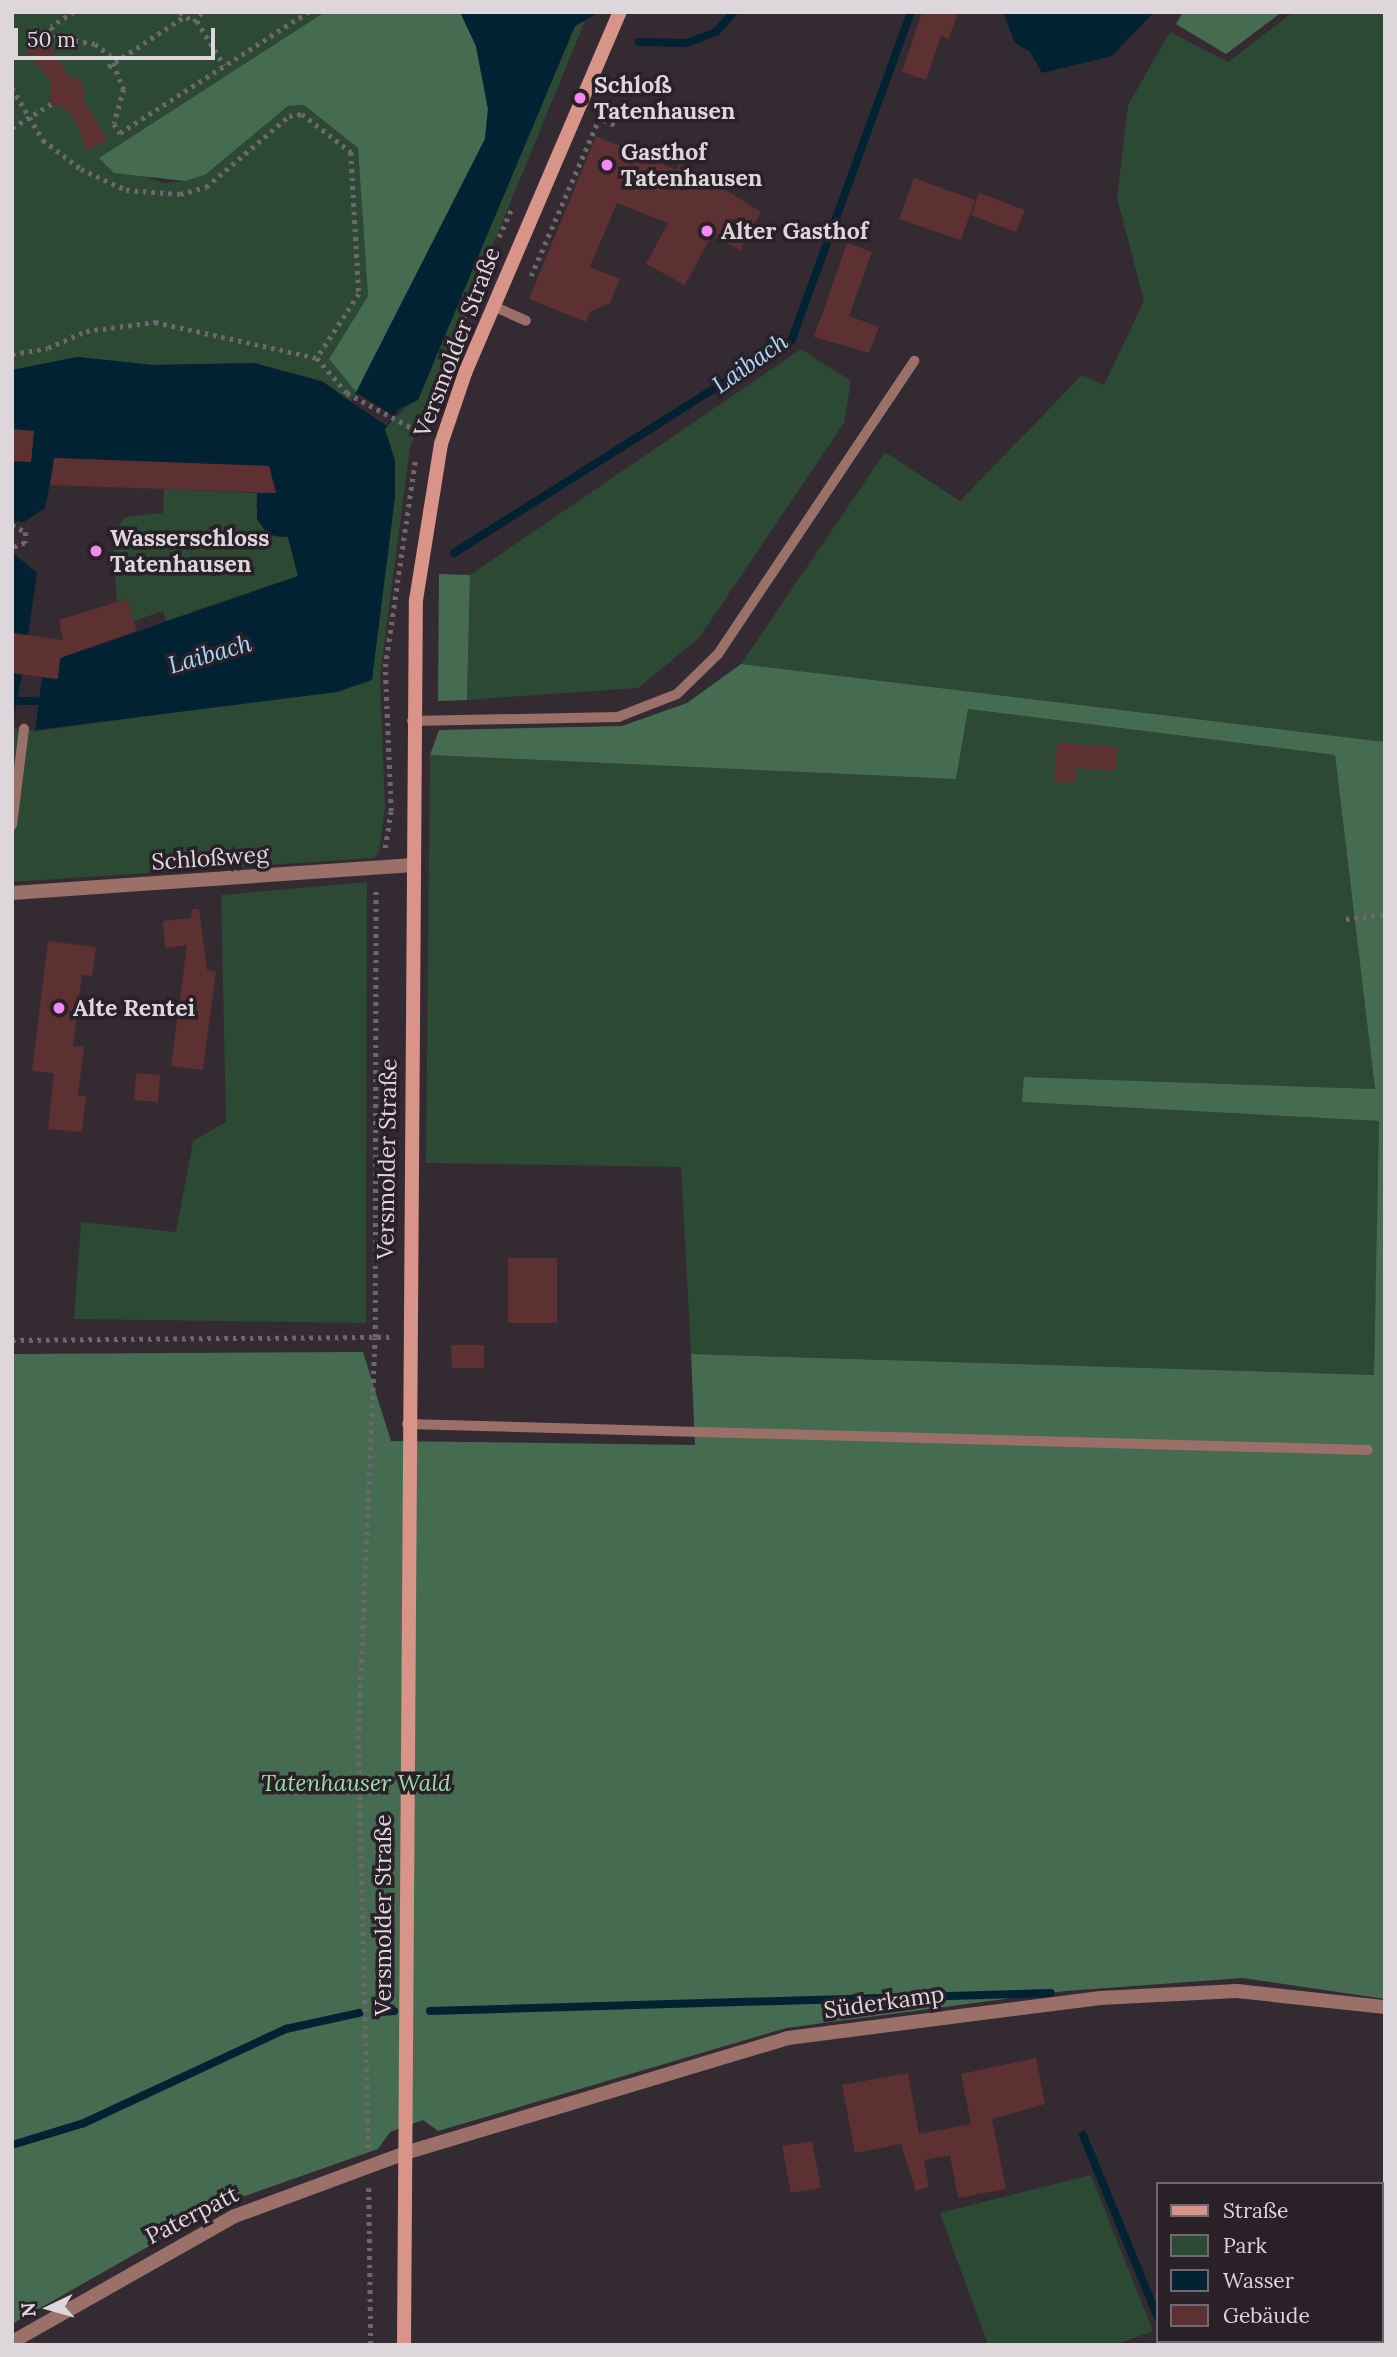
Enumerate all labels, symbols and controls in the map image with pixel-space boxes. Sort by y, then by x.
scale bar [18,14,219,58]
text: 50 m [27,26,76,53]
place label: Schloß Tatenhausen [594,71,735,125]
marker: Schloß Tatenhausen [572,90,588,106]
place label: Gasthof Tatenhausen [621,138,762,192]
marker: Gasthof Tatenhausen [599,157,615,173]
place label: Alter Gasthof [721,217,868,245]
marker: Alter Gasthof [699,223,715,239]
street label: Versmolder Straße [408,243,506,441]
water label: Laibach [707,327,793,399]
place label: Wasserschloss Tatenhausen [110,524,269,578]
marker: Wasserschloss Tatenhausen [88,543,104,559]
water label: Laibach [165,628,255,680]
street label: Schloßweg [150,840,270,876]
place label: Alte Rentei [73,994,195,1022]
marker: Alte Rentei [51,1000,67,1016]
street label: Versmolder Straße [371,1058,403,1260]
park label: Tatenhauser Wald [261,1769,451,1797]
street label: Versmolder Straße [369,1814,397,2016]
street label: Süderkamp [822,1980,946,2024]
street label: Paterpatt [141,2180,243,2250]
legend [1156,2182,1383,2343]
text: Straße [1223,2197,1288,2224]
text: Park [1223,2232,1267,2259]
text: Wasser [1223,2267,1294,2294]
north arrow [14,2273,84,2343]
text: N [15,2301,41,2318]
text: Gebäude [1223,2302,1310,2329]

